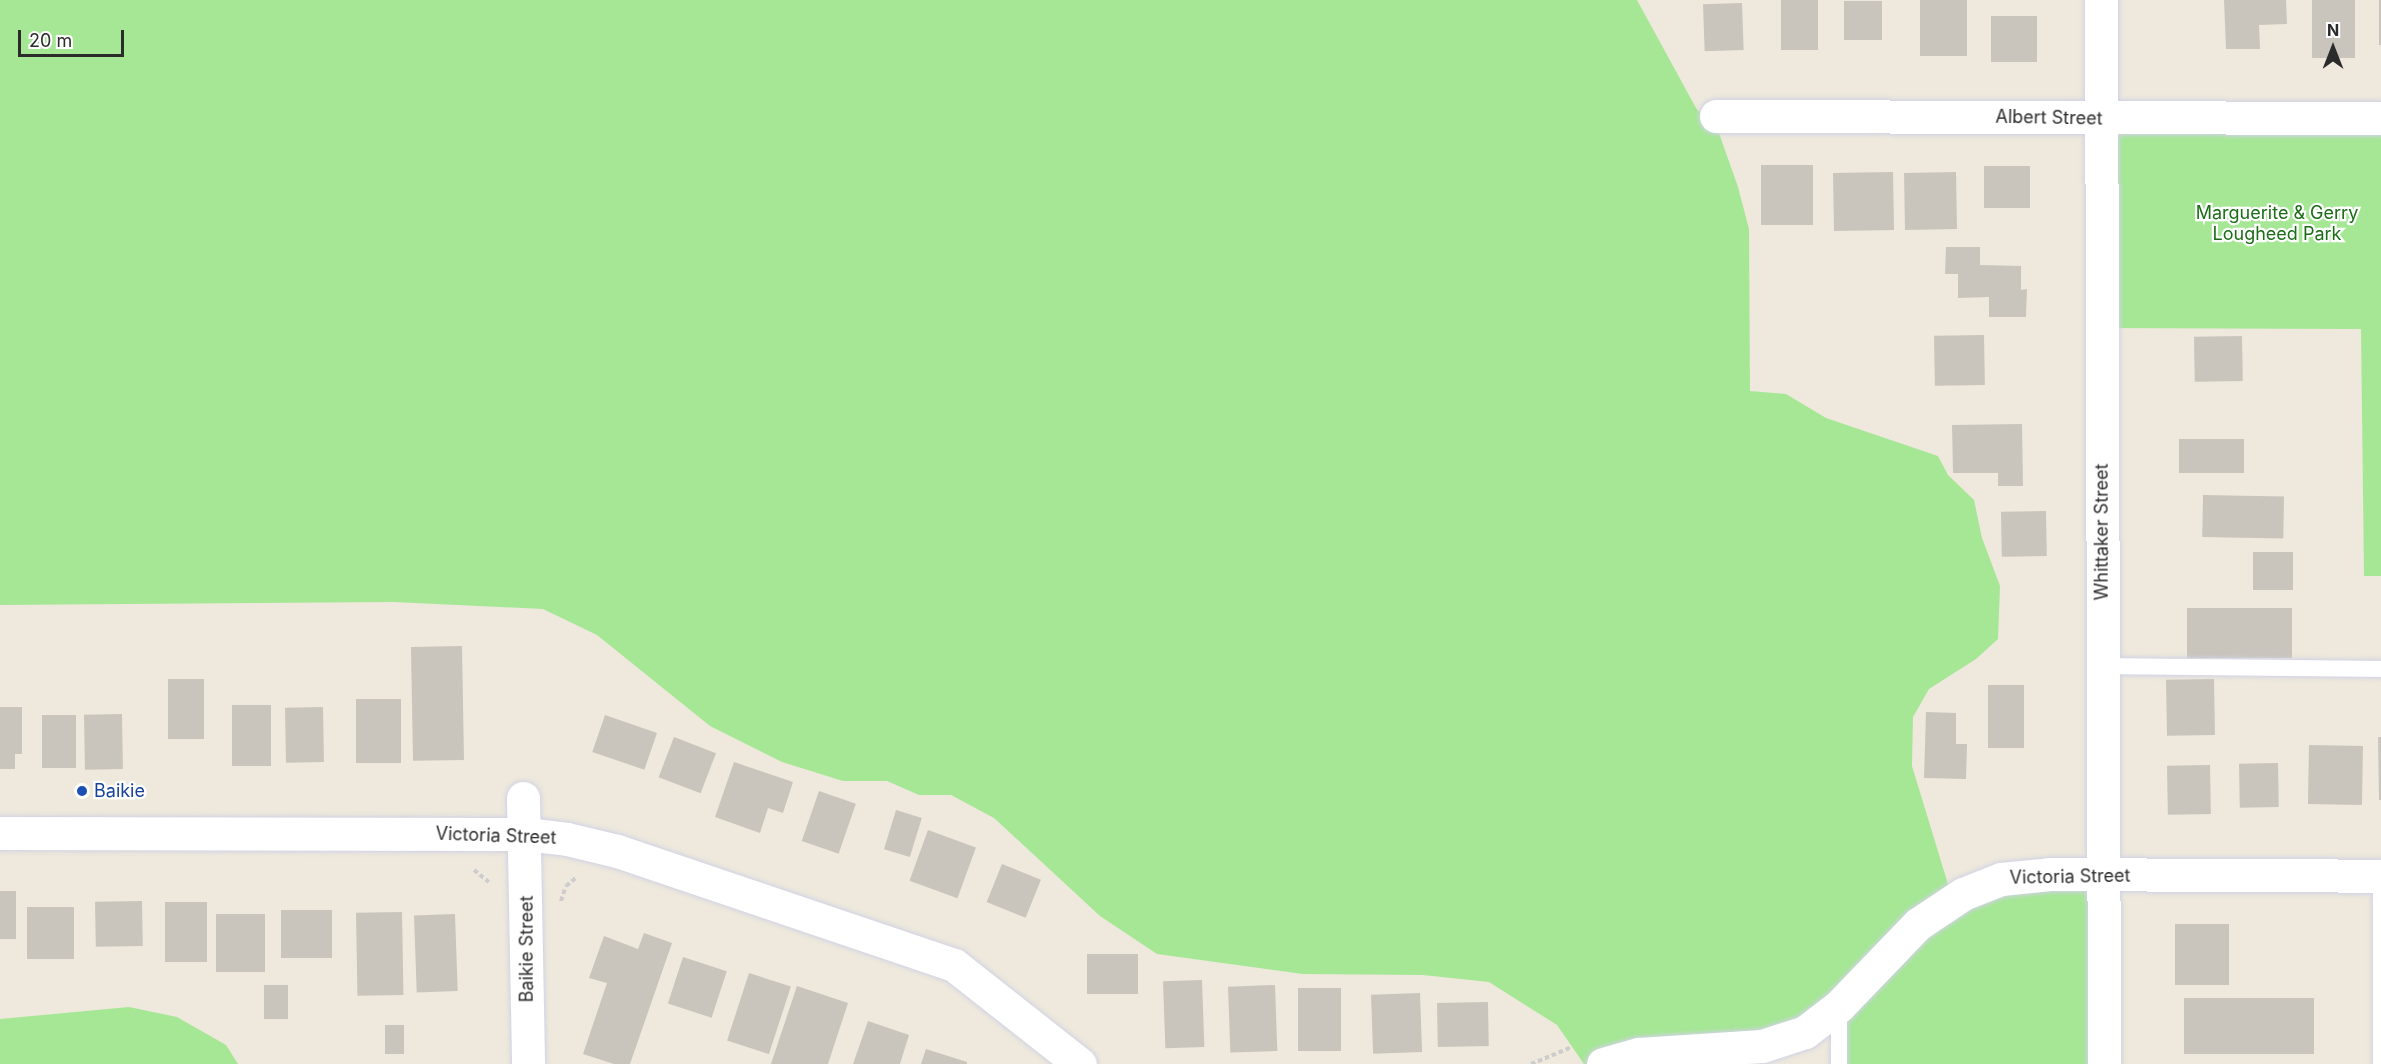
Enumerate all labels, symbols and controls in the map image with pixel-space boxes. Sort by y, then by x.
scale bar [21,18,128,56]
north arrow [2303,18,2363,78]
text: N [2327,20,2339,40]
text: 20 m [29,30,72,51]
street label: Albert Street [1995,106,2103,130]
park label: Marguerite & Gerry Lougheed Park [2196,203,2358,246]
street label: Whittaker Street [2091,464,2113,600]
place label: Baikie [94,780,145,802]
marker: Baikie [75,784,89,798]
street label: Victoria Street [435,823,557,849]
street label: Victoria Street [2009,865,2131,889]
street label: Baikie Street [516,896,538,1002]

